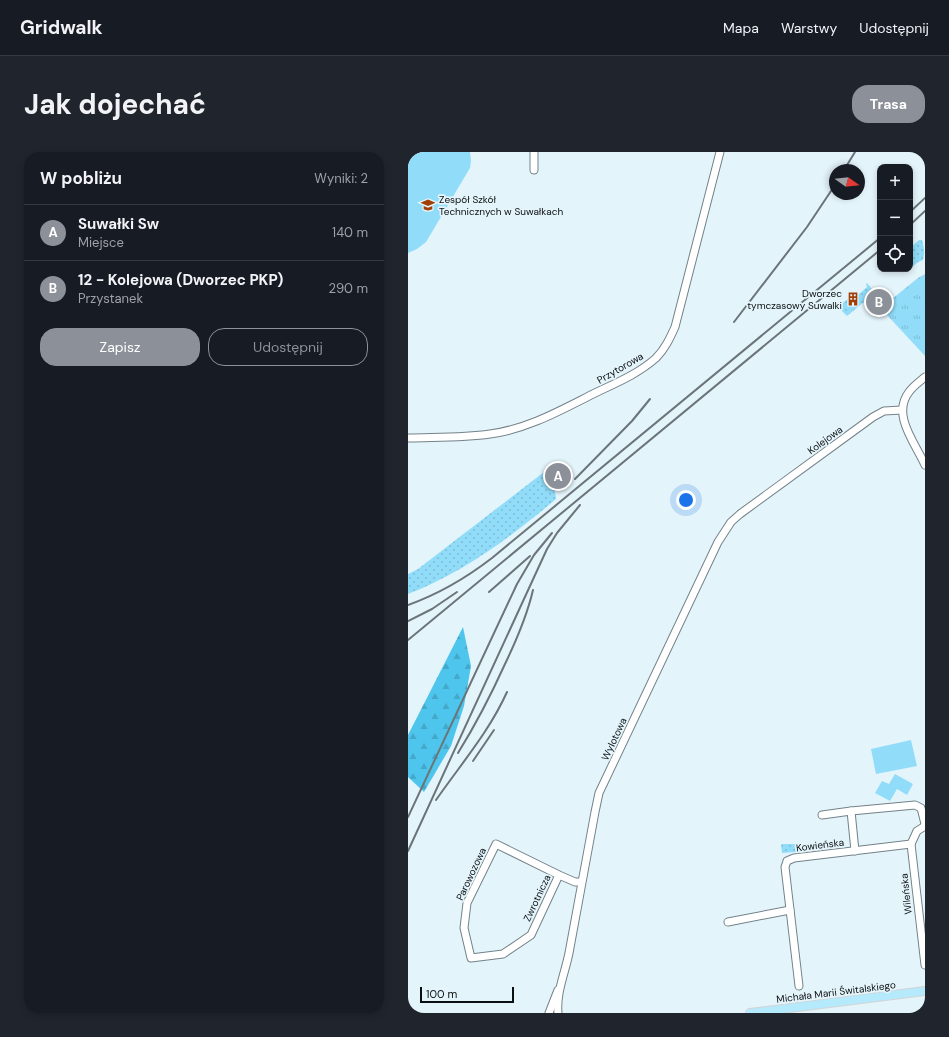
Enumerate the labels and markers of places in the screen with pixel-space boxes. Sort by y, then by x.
place label: Zespół Szkół Technicznych w Suwałkach [439,193,563,218]
school or university icon: Zespół Szkół Technicznych w Suwałkach [420,197,436,213]
place label: Dworzec tymczasowy Suwalki [747,287,842,312]
pin: B [866,287,892,317]
building icon: Dworzec tymczasowy Suwalki [845,291,861,307]
pin: A [545,461,571,491]

